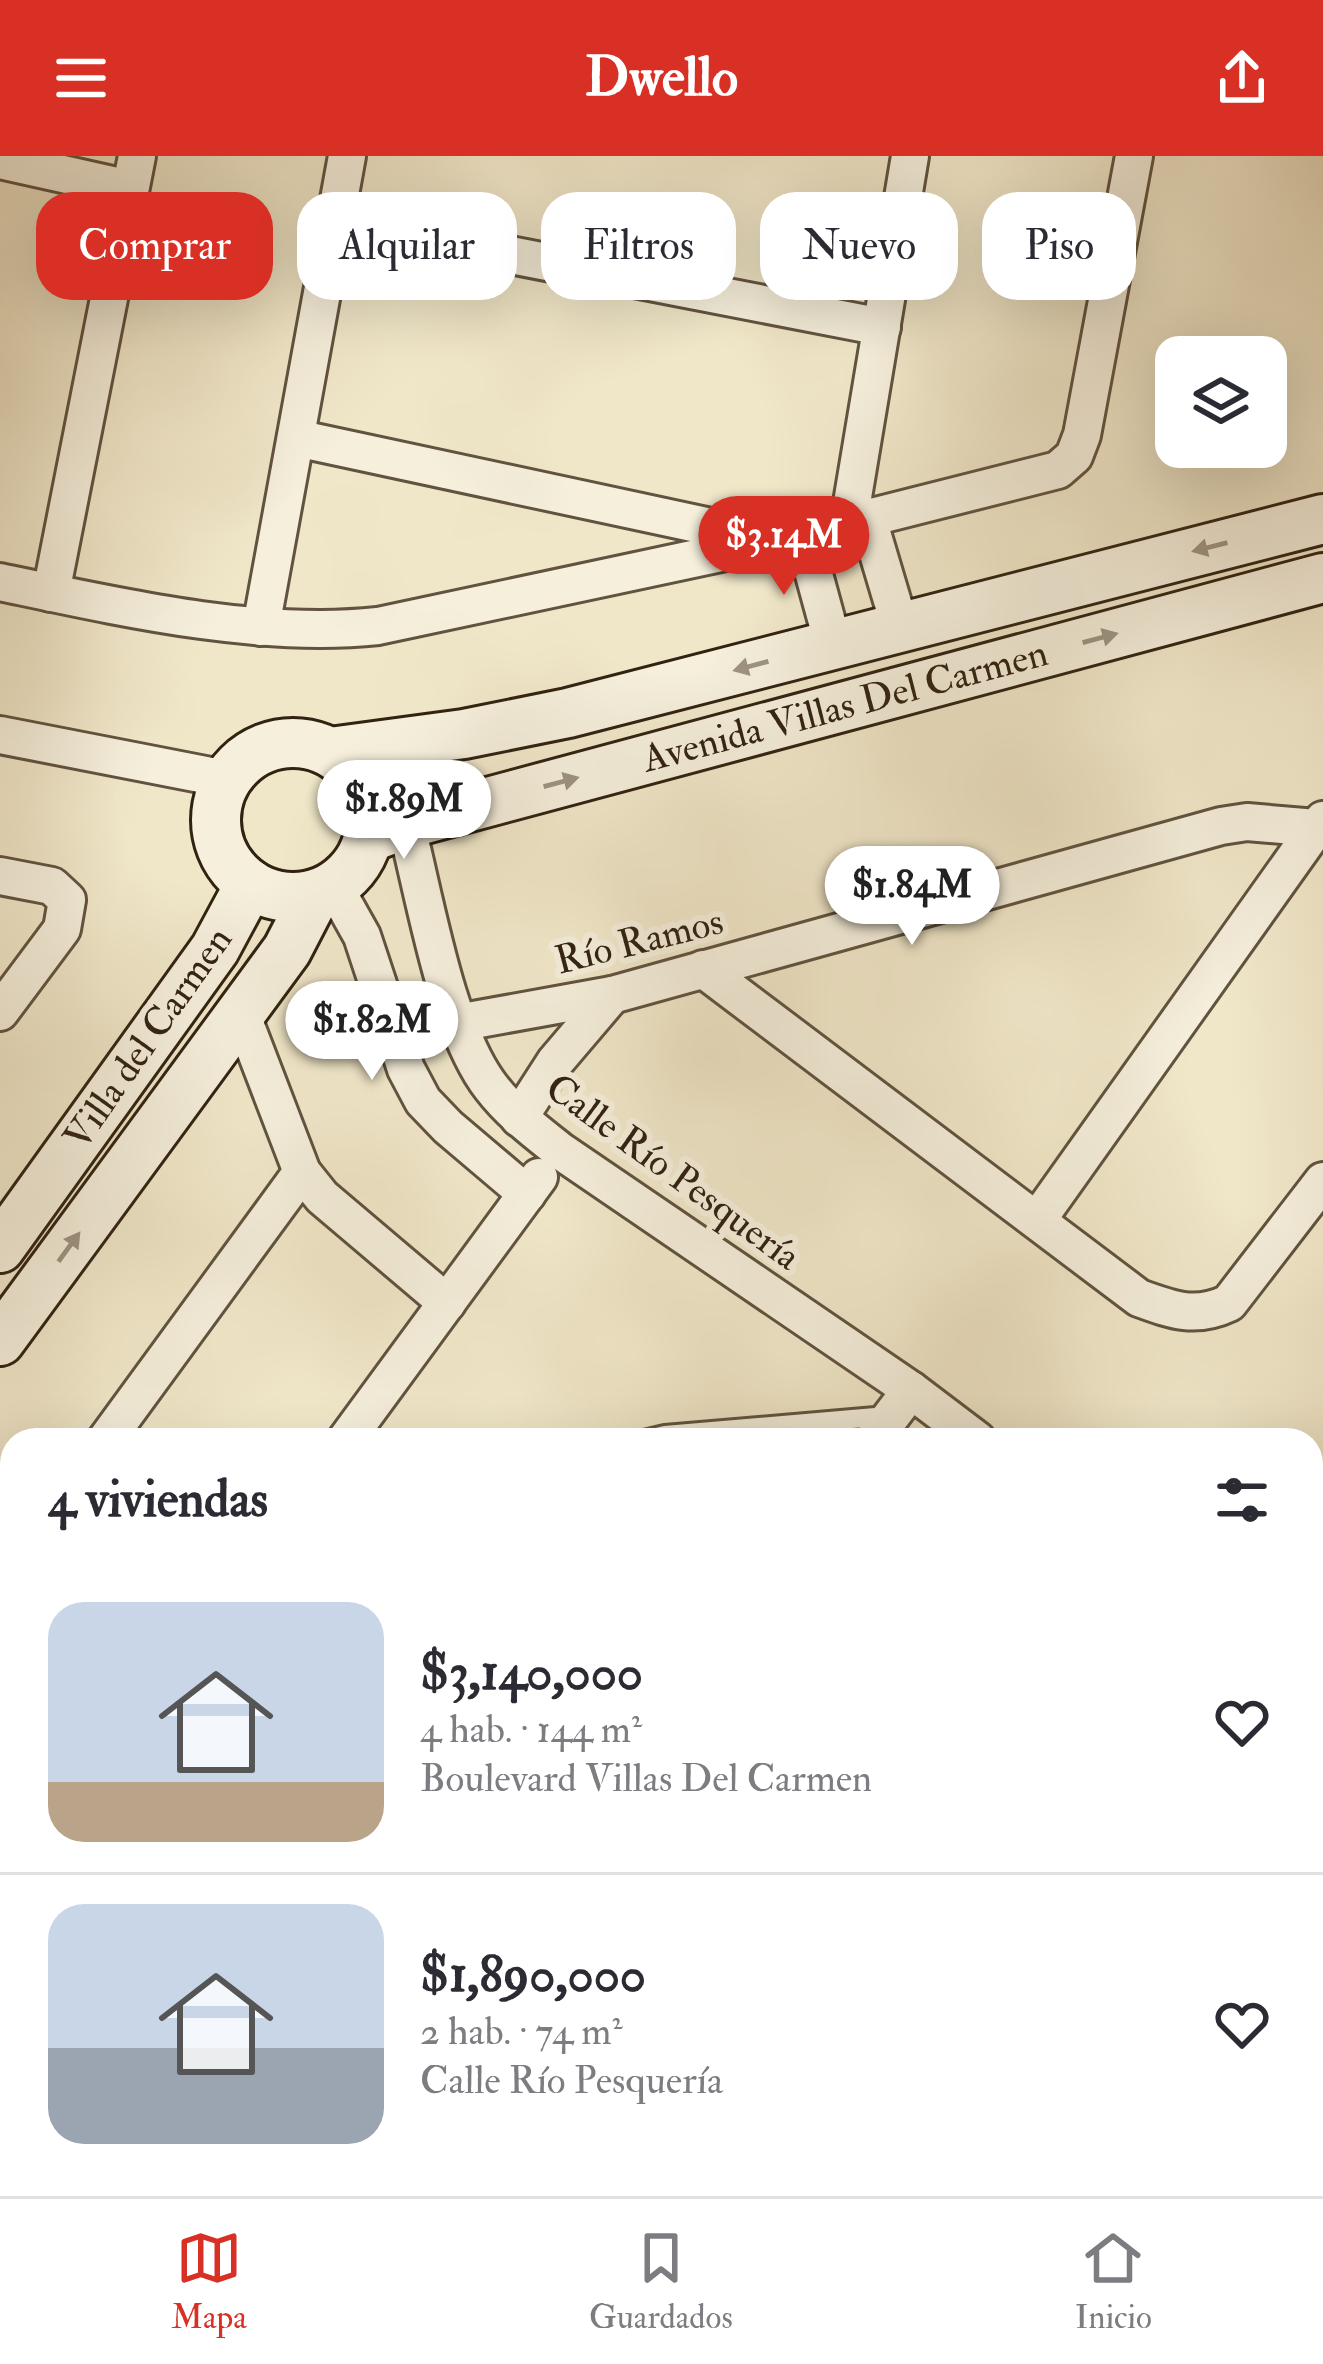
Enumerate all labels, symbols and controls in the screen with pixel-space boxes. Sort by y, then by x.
text: Dwello [585,44,738,112]
icon: menu [48,45,114,111]
icon: share [1209,45,1275,111]
chip: Comprar [36,192,273,300]
chip: Alquilar [297,192,517,300]
chip: Filtros [541,192,736,300]
chip: Nuevo [760,192,958,300]
chip: Piso [982,192,1136,300]
map controls [1155,336,1287,468]
button: layers [1155,336,1287,468]
pin: $3.14M [686,496,882,598]
text: $3.14M [725,510,843,559]
one-way arrow [1191,539,1228,558]
one-way arrow [1082,627,1119,646]
street label: Avenida Villas Del Carmen [636,628,1053,784]
one-way arrow [732,657,769,676]
pin: $1.89M [306,760,502,862]
one-way arrow [543,772,580,791]
text: $1.89M [344,774,464,823]
pin: $1.84M [814,846,1010,948]
text: $1.84M [852,860,972,909]
street label: Río Ramos [550,897,728,985]
street label: Villa del Carmen [53,917,243,1159]
pin: $1.82M [274,981,470,1083]
text: $1.82M [312,995,432,1044]
street label: Calle Río Pesquería [536,1063,811,1281]
one-way arrow [57,1231,81,1262]
icon: filters [1209,1467,1275,1533]
text: 4 viviendas [48,1468,268,1532]
text: $3,140,000 [420,1641,643,1705]
icon: home [144,1650,288,1794]
icon: heart [1209,1689,1275,1755]
text: 4 hab. · 144 m² [420,1705,642,1754]
text: Boulevard Villas Del Carmen [420,1754,872,1803]
text: $1,890,000 [420,1943,646,2007]
icon: home [144,1952,288,2096]
icon: heart [1209,1991,1275,2057]
text: 2 hab. · 74 m² [420,2007,623,2056]
text: Calle Río Pesquería [420,2056,723,2105]
tab: Mapa [171,2225,247,2338]
tab: Guardados [589,2225,733,2338]
tab: Inicio [1075,2225,1152,2338]

